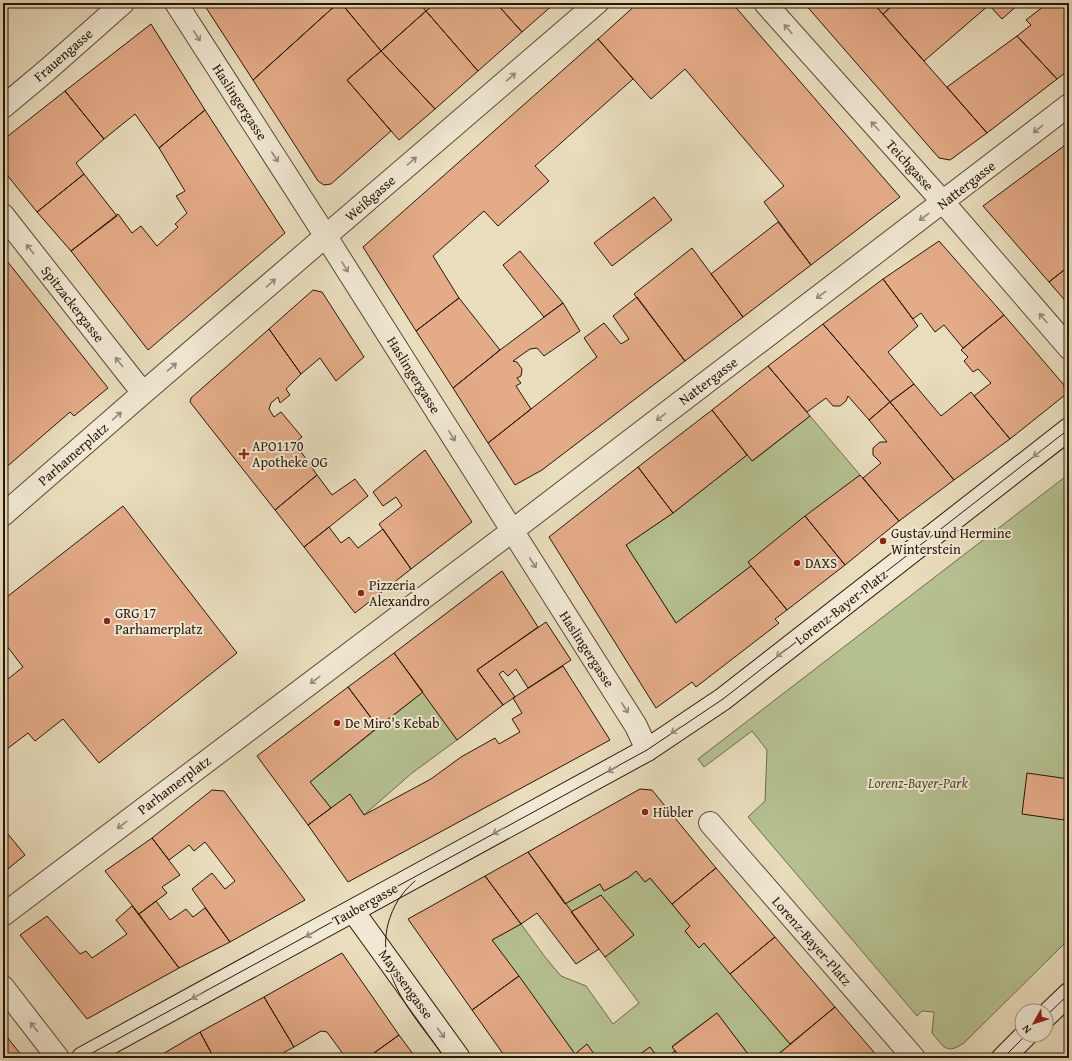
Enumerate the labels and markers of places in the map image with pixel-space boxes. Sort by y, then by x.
place label: APO1170 Apotheke OG [252,436,328,472]
marker: APO1170 Apotheke OG [239,449,249,459]
place label: Gustav und Hermine Winterstein [891,523,1012,559]
marker: Gustav und Hermine Winterstein [878,536,888,546]
place label: DAXS [805,553,837,573]
marker: DAXS [792,558,802,568]
place label: Pizzeria Alexandro [369,575,430,611]
marker: Pizzeria Alexandro [356,588,366,598]
place label: GRG 17 Parhamerplatz [115,603,202,639]
marker: GRG 17 Parhamerplatz [102,616,112,626]
place label: De Miro's Kebab [345,713,439,733]
marker: De Miro's Kebab [332,718,342,728]
place label: Hübler [653,802,694,822]
marker: Hübler [640,807,650,817]

